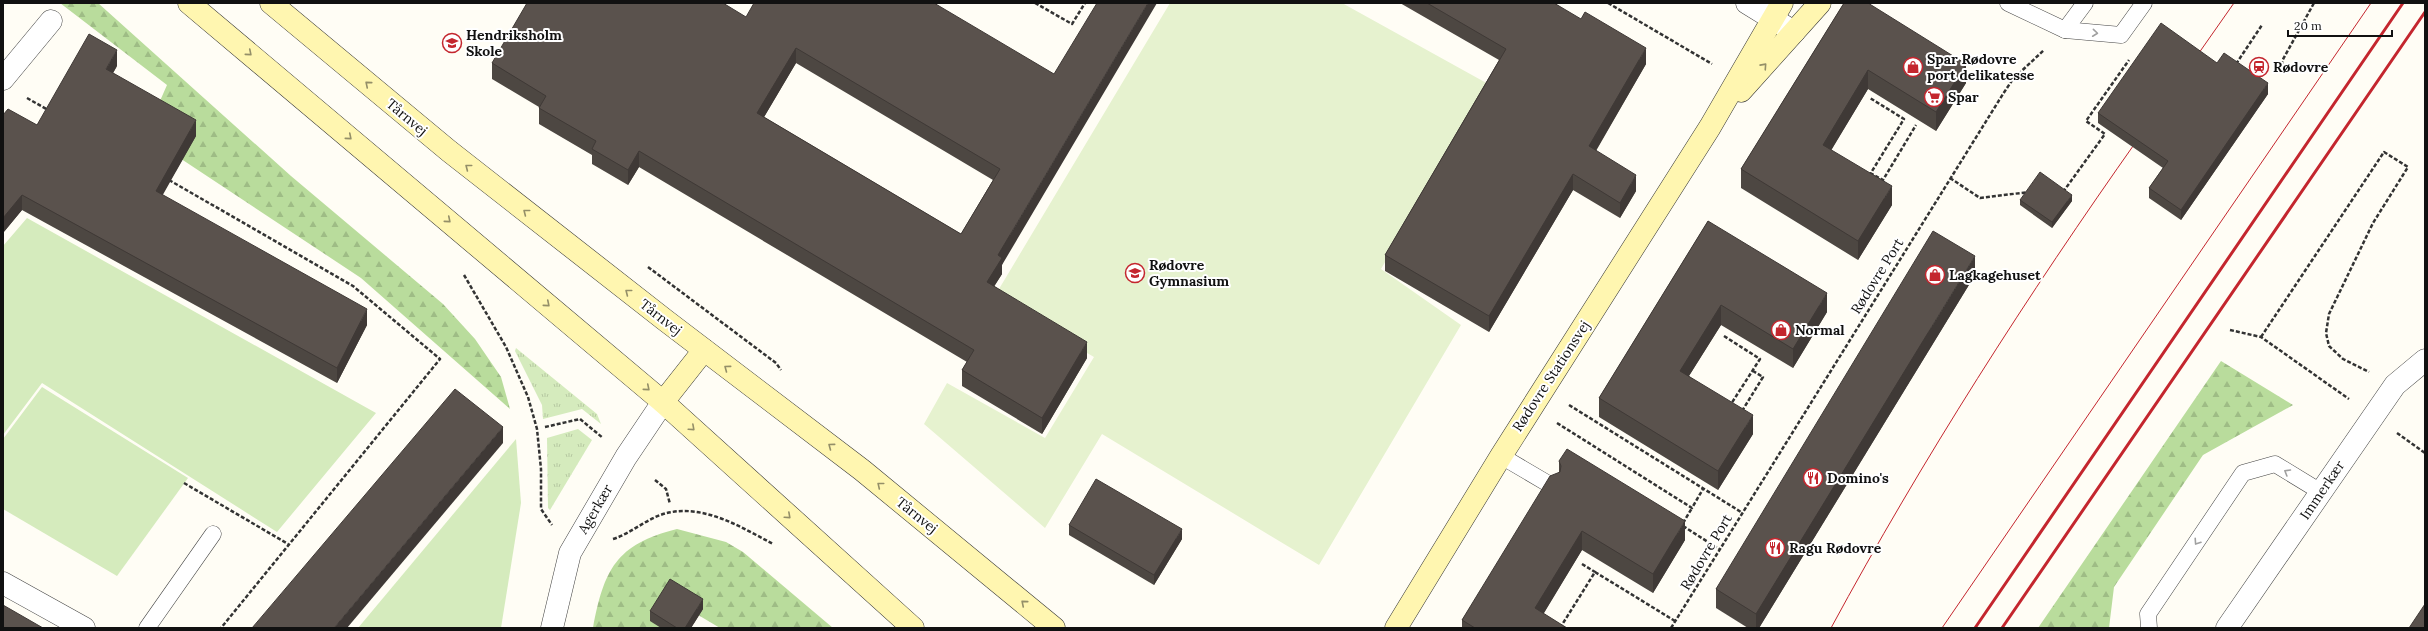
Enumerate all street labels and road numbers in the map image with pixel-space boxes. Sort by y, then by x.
street label: Tårnvej [383,95,431,139]
street label: Rødovre Port [1847,234,1908,317]
street label: Tårnvej [636,295,686,339]
street label: Rødovre Stationsvej [1508,317,1594,435]
street label: Immerkær [2296,457,2348,523]
street label: Agerkær [573,481,616,538]
street label: Tårnvej [893,493,941,537]
street label: Rødovre Port [1676,510,1736,593]

